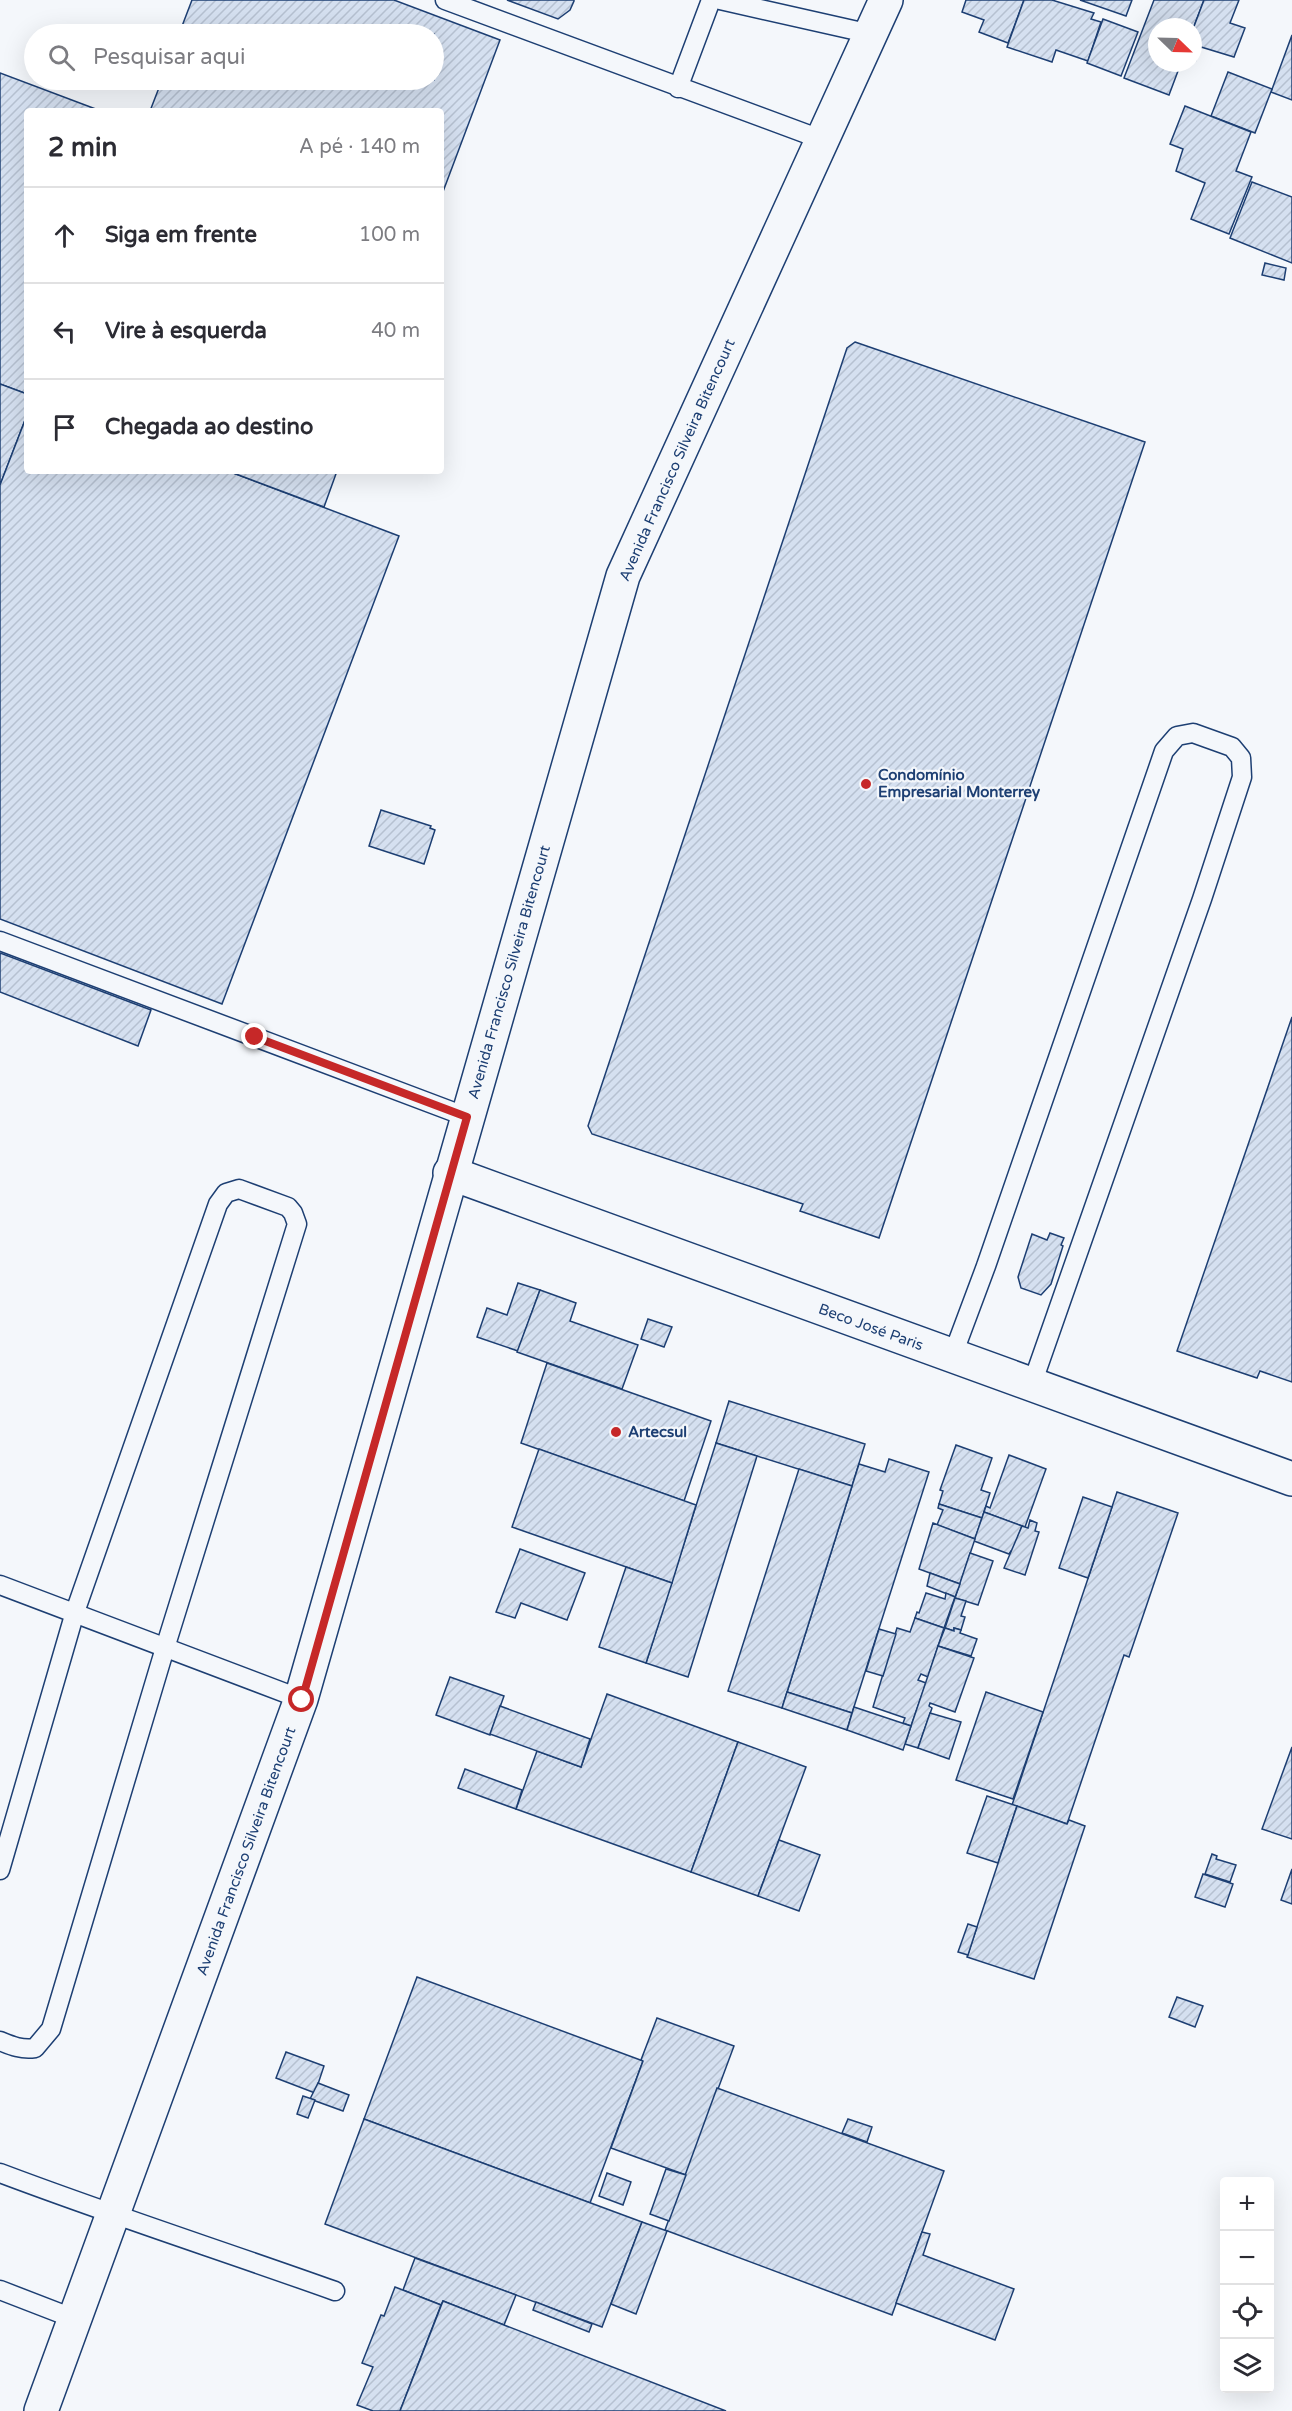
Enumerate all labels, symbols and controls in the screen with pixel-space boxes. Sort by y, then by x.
north arrow [1148,18,1202,72]
search box [24,24,444,90]
icon: search [45,41,78,74]
text: Pesquisar aqui [93,44,245,70]
text: 2 min [48,132,117,163]
text: A pé · 140 m [299,135,420,159]
icon: ahead [48,219,81,252]
text: Siga em frente [105,222,257,248]
text: 100 m [359,223,420,247]
icon: left [48,315,81,348]
text: Vire à esquerda [105,318,267,344]
text: 40 m [371,319,420,343]
street label: Avenida Francisco Silveira Bitencourt [615,336,739,584]
icon: arrive [48,411,81,444]
text: Chegada ao destino [105,414,313,440]
place label: Condomínio Empresarial Monterrey [878,766,1040,802]
marker: Condomínio Empresarial Monterrey [859,777,873,791]
street label: Avenida Francisco Silveira Bitencourt [464,843,554,1101]
route end [241,1023,267,1049]
street label: Beco José Paris [816,1300,926,1354]
place label: Artecsul [628,1423,687,1441]
marker: Artecsul [609,1425,623,1439]
route start [288,1686,314,1712]
street label: Avenida Francisco Silveira Bitencourt [193,1724,300,1978]
map controls [1220,2177,1274,2393]
button: + [1220,2177,1274,2231]
button: − [1220,2231,1274,2285]
button: locate [1220,2285,1274,2339]
button: layers [1220,2339,1274,2393]

